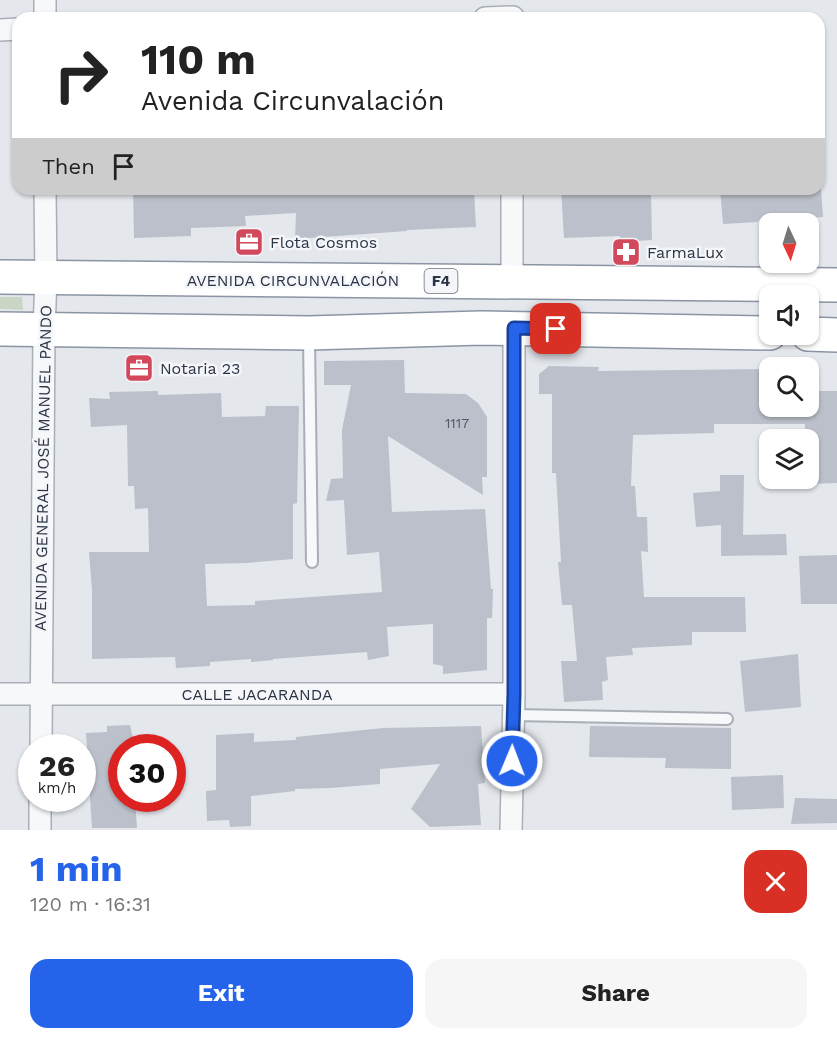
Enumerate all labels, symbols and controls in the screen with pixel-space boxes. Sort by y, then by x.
text: 110 m [141,35,256,84]
icon: right [42,36,120,114]
text: Avenida Circunvalación [141,85,444,117]
icon: arrive [107,150,140,183]
text: Then [42,154,95,179]
north arrow [759,213,819,273]
map controls [759,213,819,489]
office icon: Flota Cosmos [233,226,265,258]
place label: Flota Cosmos [270,233,377,252]
pharmacy icon: FarmaLux [610,236,642,268]
place label: FarmaLux [647,243,724,262]
road number: F4 [424,269,458,293]
street label: AVENIDA CIRCUNVALACIÓN [187,271,399,290]
button: sound [759,285,819,345]
pin [530,303,581,354]
street label: AVENIDA GENERAL JOSÉ MANUEL PANDO [31,305,55,631]
icon: arrive [539,312,572,345]
office icon: Notaria 23 [123,352,155,384]
button: search [759,357,819,417]
place label: Notaria 23 [160,359,240,378]
house number: 1117 [445,415,469,431]
button: layers [759,429,819,489]
street label: CALLE JACARANDA [181,685,333,704]
position arrow [480,729,544,793]
speed limit sign: 30 [108,734,186,812]
text: 26 [39,748,75,783]
text: km/h [38,779,76,797]
text: 1 min [30,848,122,890]
button: close [744,850,807,913]
text: 120 m · 16:31 [30,892,151,916]
button: Exit [30,959,413,1028]
button: Share [425,959,807,1028]

